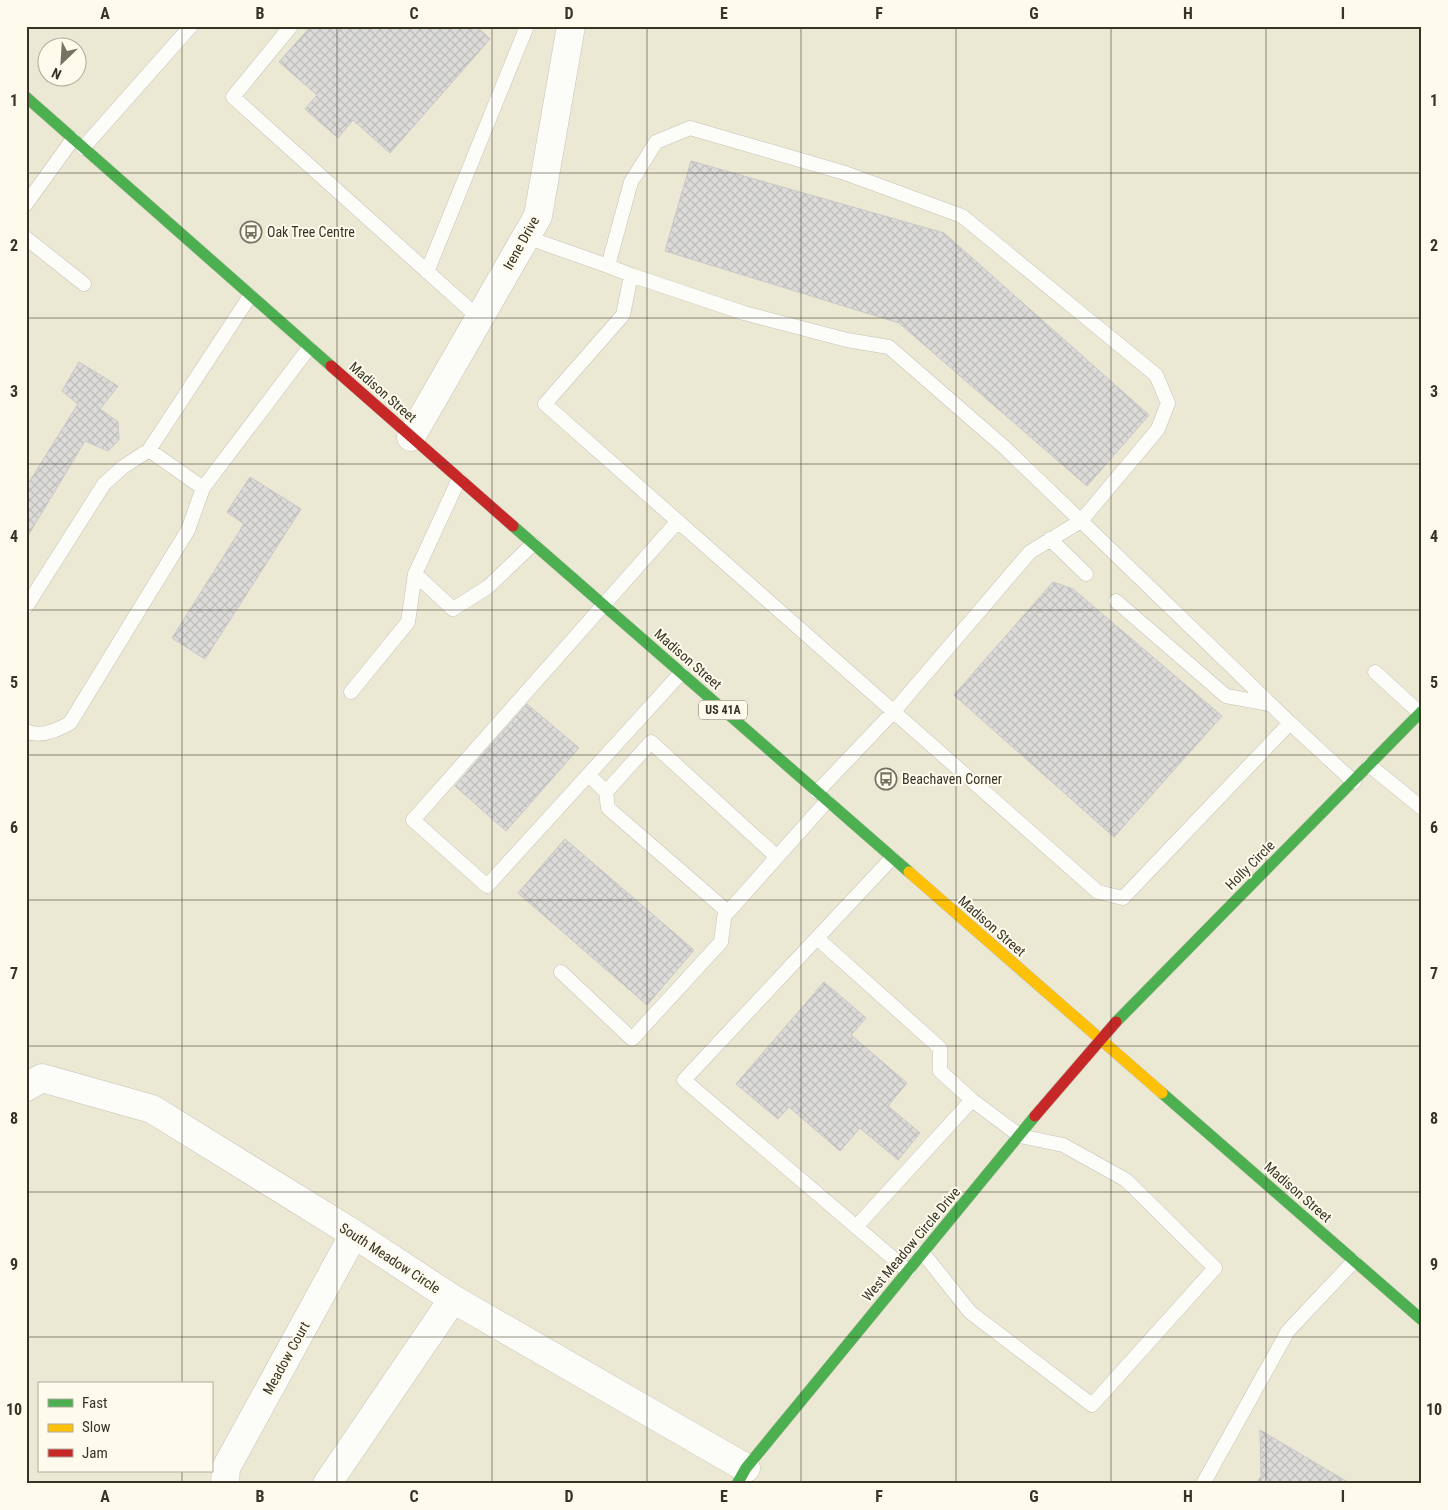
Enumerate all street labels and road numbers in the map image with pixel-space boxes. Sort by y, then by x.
street label: Irene Drive [500,213,542,273]
street label: Madison Street [346,359,420,425]
street label: Madison Street [651,626,725,692]
road number: US 41A [699,700,747,720]
street label: Holly Circle [1222,837,1278,893]
street label: Madison Street [955,893,1029,959]
street label: Madison Street [1261,1159,1335,1225]
street label: West Meadow Circle Drive [859,1184,964,1304]
street label: South Meadow Circle [337,1219,444,1297]
street label: Meadow Court [259,1319,313,1397]

